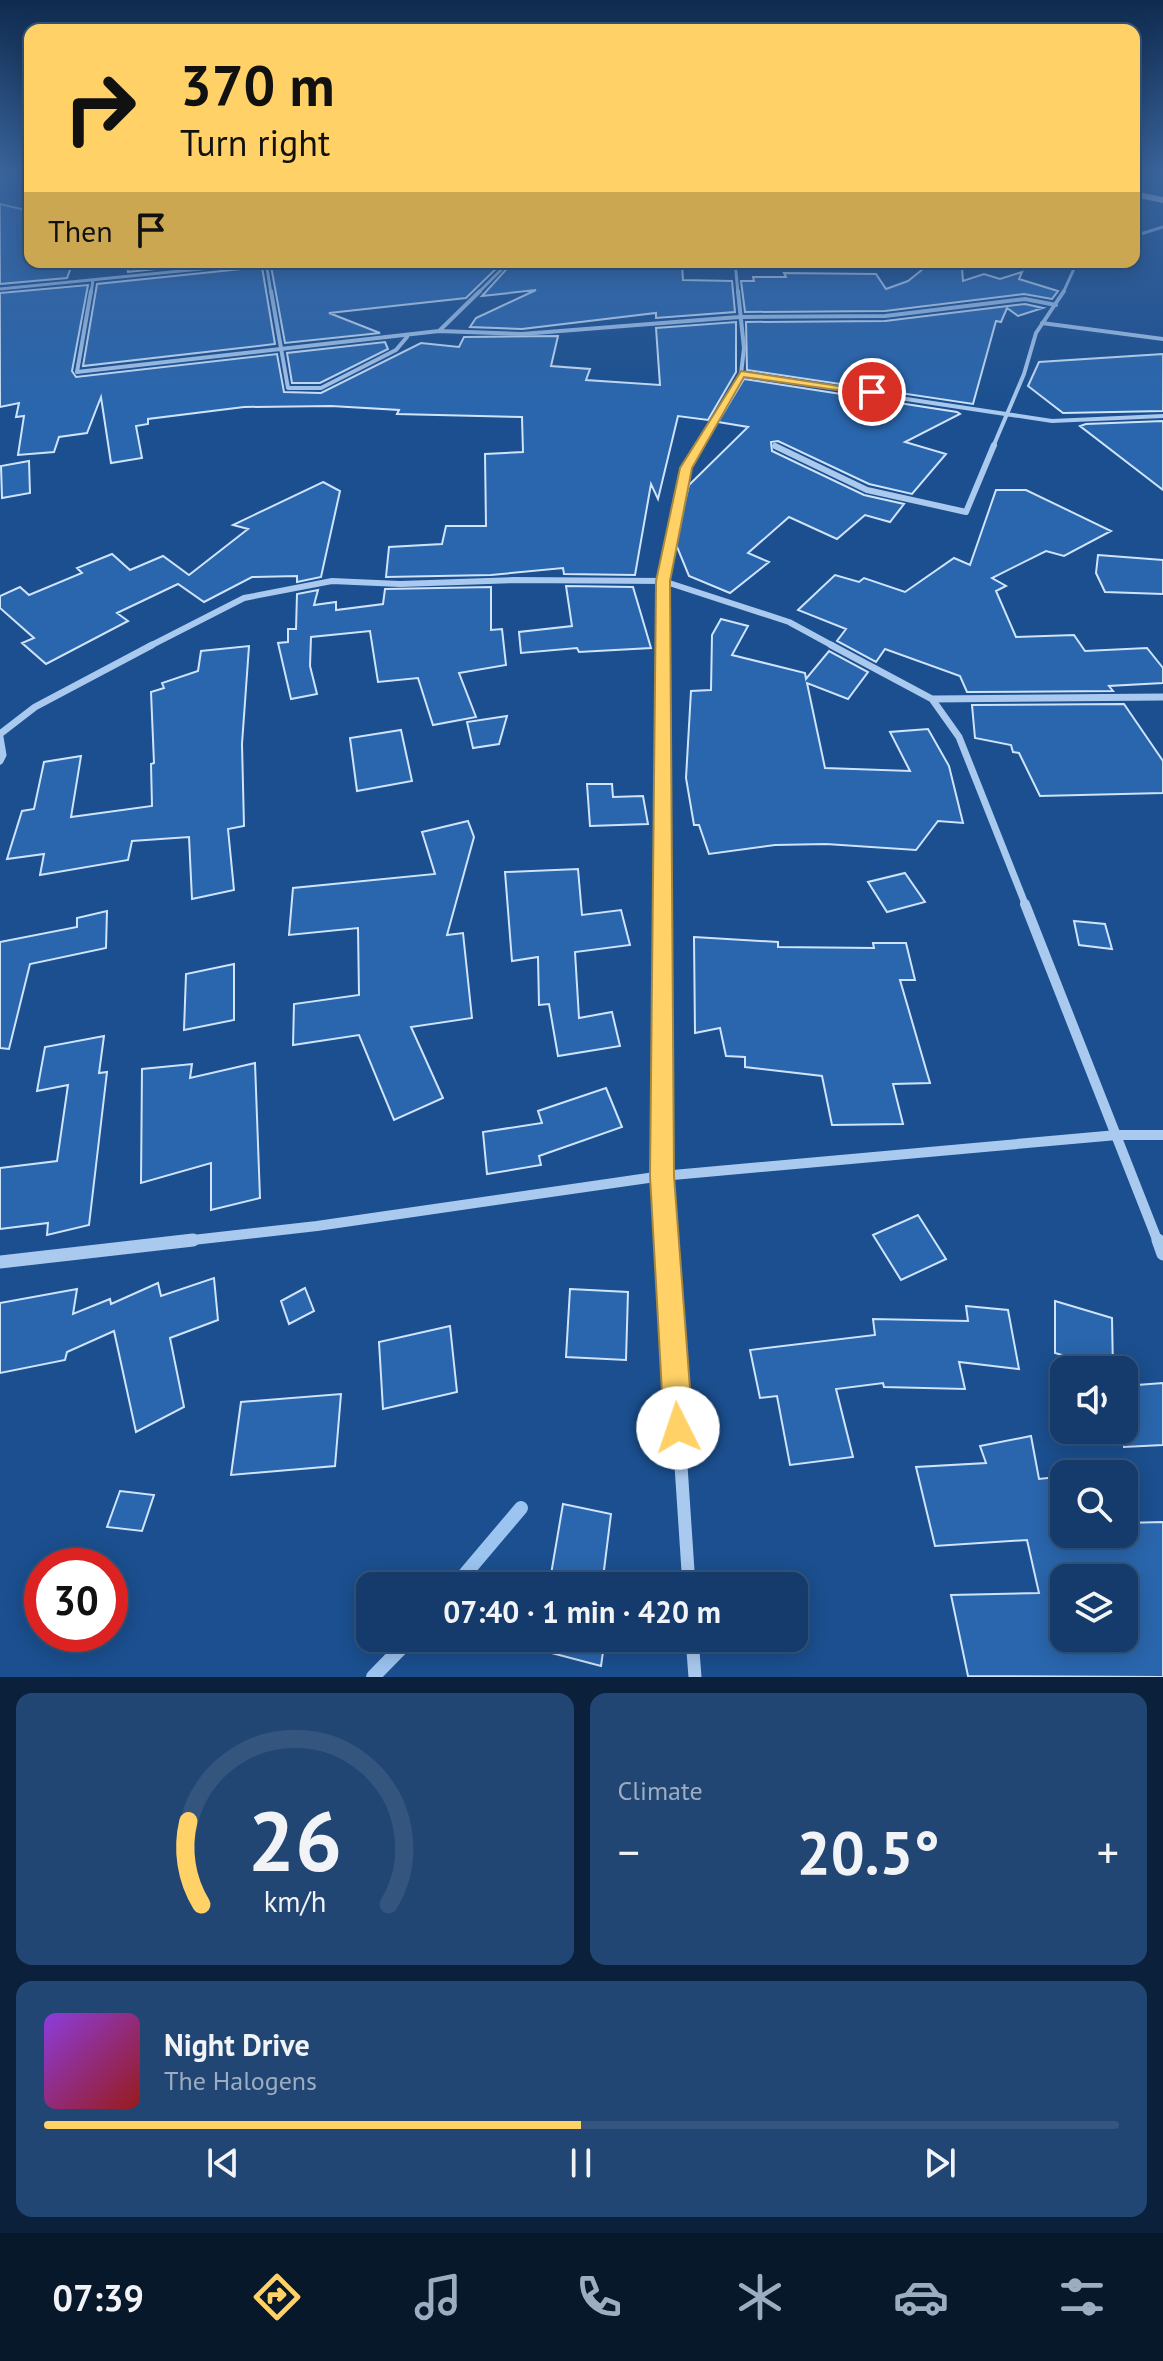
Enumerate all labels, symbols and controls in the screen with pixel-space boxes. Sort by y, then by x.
text: 370 m [180,49,335,121]
icon: right [48,56,152,160]
text: Turn right [180,119,330,166]
icon: arrive [129,208,173,252]
text: Then [48,211,113,250]
pin [838,358,906,426]
icon: arrive [850,370,894,414]
map controls [1050,1356,1138,1652]
button: sound [1050,1356,1138,1444]
position arrow [636,1386,720,1470]
button: search [1050,1460,1138,1548]
speed limit sign: 30 [24,1548,128,1652]
button: layers [1050,1564,1138,1652]
text: 07:40 · 1 min · 420 m [443,1592,721,1631]
text: Climate [618,1774,703,1807]
text: 26 [248,1786,342,1894]
text: 20.5° [797,1813,940,1891]
text: − [618,1823,640,1880]
text: + [1097,1823,1119,1880]
text: km/h [263,1883,326,1920]
text: Night Drive [164,2025,310,2064]
text: The Halogens [164,2064,317,2097]
icon: previous [201,2141,245,2185]
icon: pause [559,2141,603,2185]
icon: next [918,2141,962,2185]
icon: directions [249,2269,305,2325]
icon: music [410,2269,466,2325]
icon: phone [571,2269,627,2325]
icon: climate [732,2269,788,2325]
icon: car [893,2269,949,2325]
icon: filters [1054,2269,1110,2325]
text: 07:39 [53,2274,144,2321]

